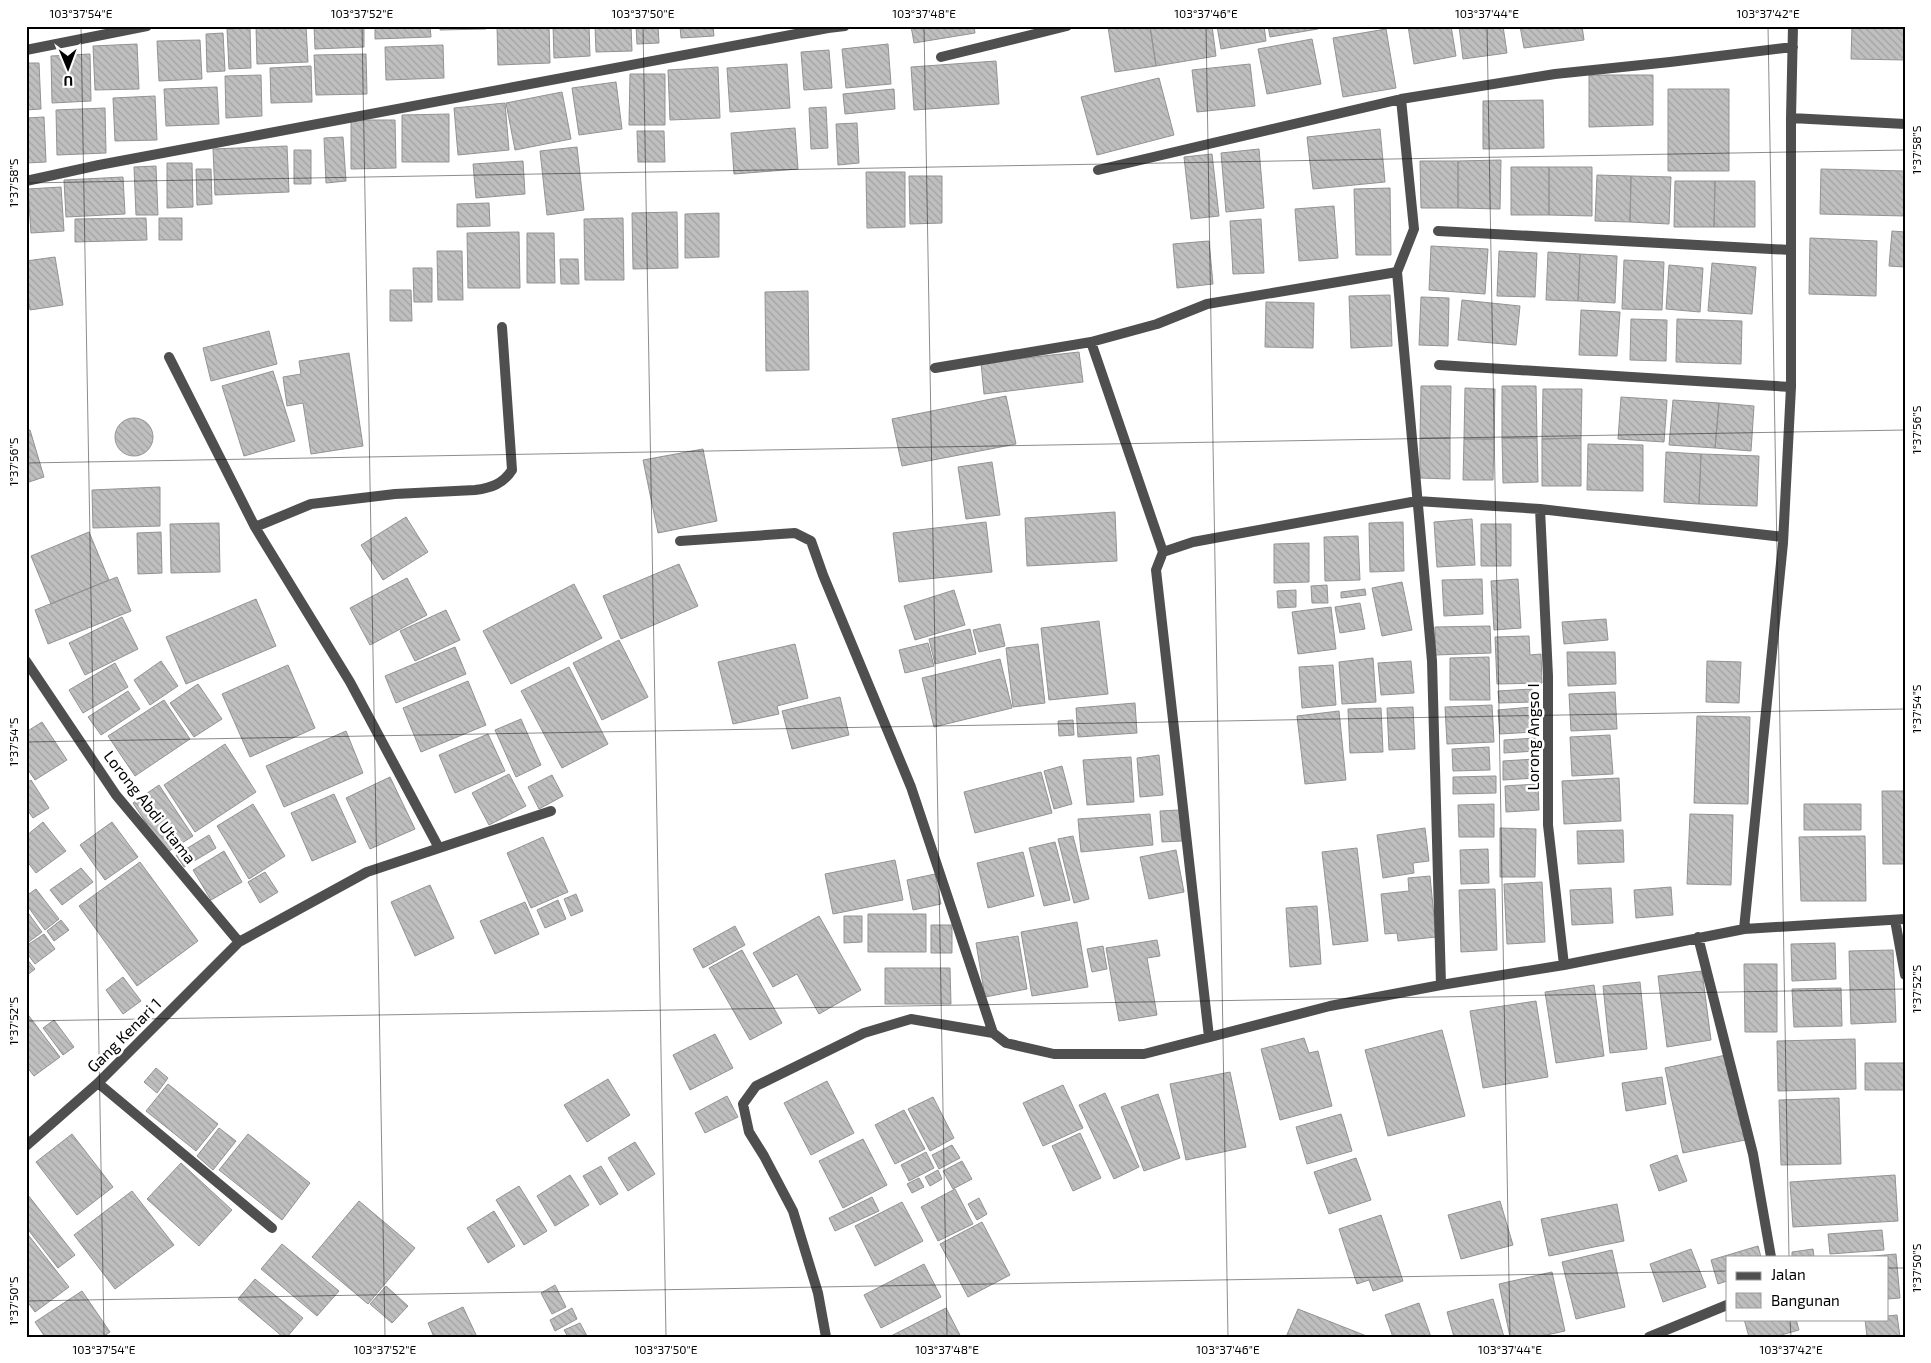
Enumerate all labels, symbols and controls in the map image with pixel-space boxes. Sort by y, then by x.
text: 103°37'54"E [49,6,113,20]
text: 103°37'52"E [331,6,394,20]
text: 103°37'50"E [612,6,675,20]
text: 103°37'48"E [892,6,956,20]
text: 103°37'46"E [1174,6,1238,20]
text: 103°37'44"E [1455,6,1519,20]
text: 103°37'42"E [1736,6,1800,20]
north arrow [42,42,92,92]
text: U [63,73,73,90]
text: 1°37'58"S [1909,125,1923,175]
text: 1°37'58"S [6,158,20,208]
text: 1°37'56"S [1909,405,1923,454]
text: 1°37'56"S [6,437,20,486]
street label: Lorong Angso I [1523,683,1542,791]
text: 1°37'54"S [1909,684,1923,734]
text: 1°37'54"S [6,717,20,767]
street label: Lorong Abdi Utama [100,746,200,867]
text: 1°37'52"S [1909,964,1923,1013]
street label: Gang Kenari 1 [83,994,165,1076]
text: 1°37'52"S [6,996,20,1045]
text: 1°37'50"S [1909,1243,1923,1293]
legend [1726,1256,1888,1320]
text: Jalan [1771,1265,1806,1283]
text: 1°37'50"S [6,1276,20,1326]
text: Bangunan [1771,1291,1840,1309]
text: 103°37'54"E [72,1342,136,1356]
text: 103°37'52"E [354,1342,417,1356]
text: 103°37'50"E [635,1342,698,1356]
text: 103°37'48"E [915,1342,979,1356]
text: 103°37'46"E [1196,1342,1260,1356]
text: 103°37'44"E [1478,1342,1542,1356]
text: 103°37'42"E [1759,1342,1823,1356]

